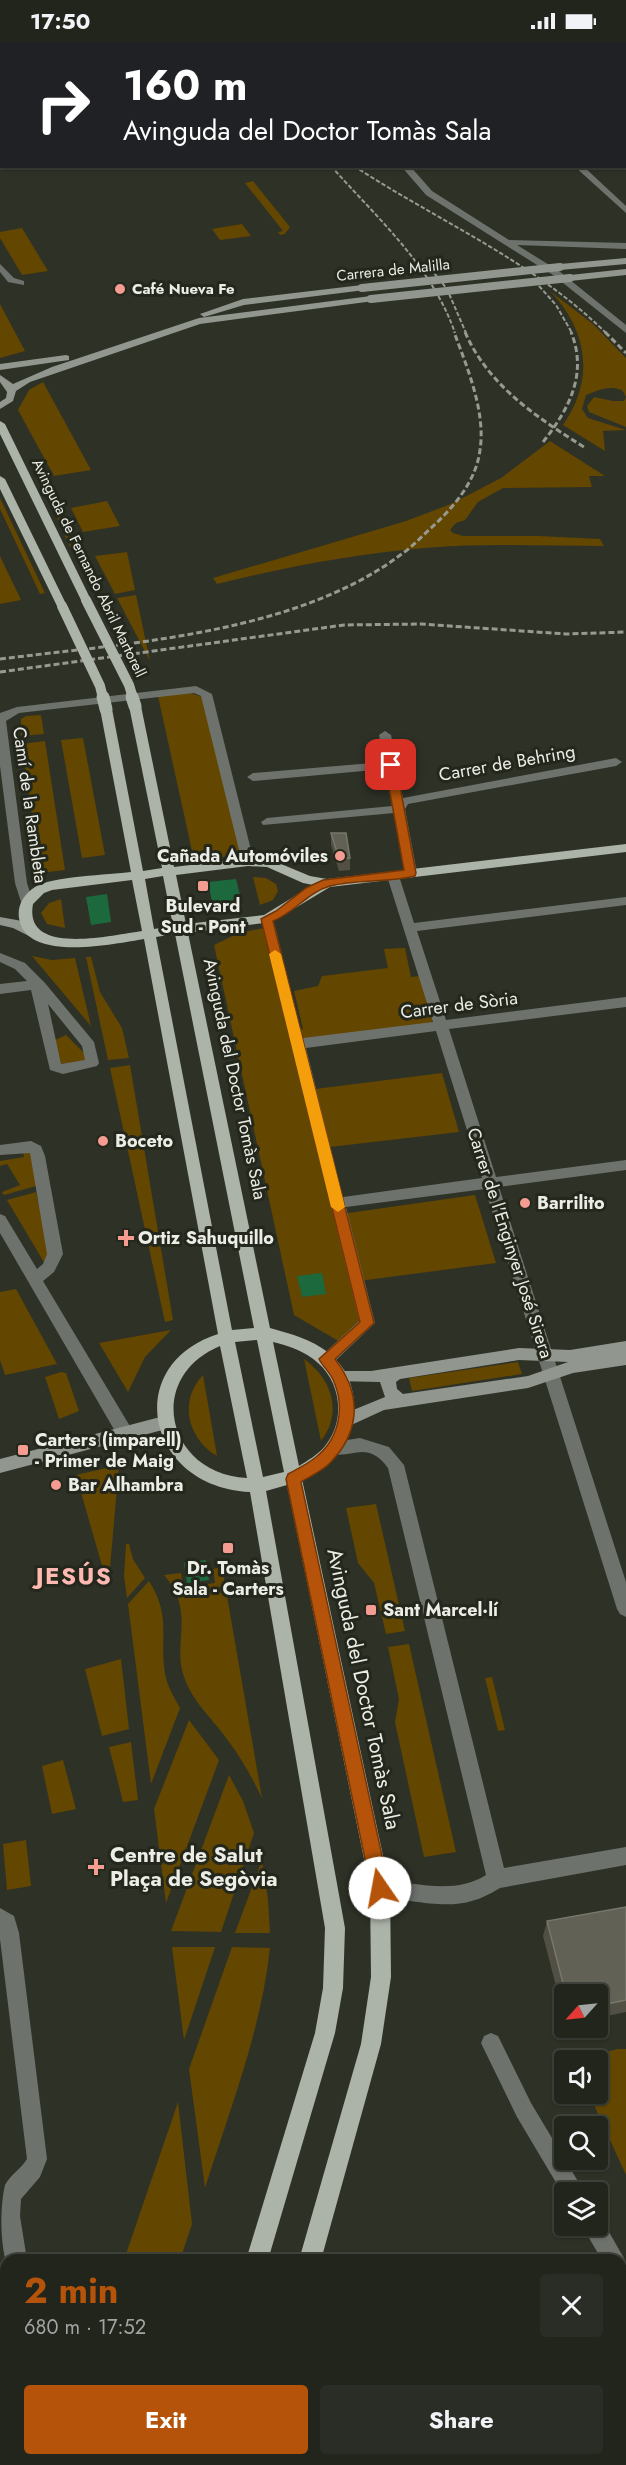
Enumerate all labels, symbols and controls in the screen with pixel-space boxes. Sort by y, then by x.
text: 17:50 [30,5,90,37]
text: 160 m [123,55,247,116]
icon: right [24,66,102,144]
text: Avinguda del Doctor Tomàs Sala [123,111,492,150]
street label: Carrera de Malilla [335,253,451,287]
place label: Café Nueva Fe [132,278,235,300]
marker: Café Nueva Fe [113,282,127,296]
street label: Avinguda de Fernando Abril Martorell [26,455,152,681]
street label: Camí de la Rambleta [6,725,54,885]
street label: Carrer de Behring [437,738,577,788]
pin [365,739,416,790]
icon: arrive [374,748,407,781]
place label: Cañada Automóviles [157,843,328,869]
marker: Cañada Automóviles [333,849,347,863]
marker: Bulevard Sud - Pont [196,879,210,893]
place label: Bulevard Sud - Pont [161,893,246,940]
street label: Avinguda del Doctor Tomàs Sala [197,956,273,1202]
street label: Carrer de Sòria [399,985,519,1025]
street label: Carrer de l'Enginyer José Sirera [460,1124,560,1362]
place label: Boceto [115,1128,174,1154]
marker: Boceto [96,1134,110,1148]
place label: Barrilito [537,1190,605,1216]
marker: Barrilito [518,1196,532,1210]
place label: Ortiz Sahuquillo [138,1225,274,1251]
marker: Ortiz Sahuquillo [119,1231,133,1245]
place label: Carters (imparell) - Primer de Maig [35,1427,182,1474]
marker: Carters (imparell) - Primer de Maig [16,1443,30,1457]
place label: Bar Alhambra [68,1472,183,1498]
marker: Bar Alhambra [49,1478,63,1492]
marker: Dr. Tomàs Sala - Carters [221,1541,235,1555]
street label: Avinguda del Doctor Tomàs Sala [320,1546,408,1832]
place label: Dr. Tomàs Sala - Carters [172,1555,284,1602]
district label: JESÚS [32,1558,112,1593]
place label: Sant Marcel·lí [383,1597,499,1623]
marker: Sant Marcel·lí [364,1603,378,1617]
place label: Centre de Salut Plaça de Segòvia [110,1840,278,1894]
position arrow [348,1856,412,1920]
marker: Centre de Salut Plaça de Segòvia [87,1858,105,1876]
north arrow [554,1984,608,2038]
map controls [554,1984,608,2236]
button: sound [554,2050,608,2104]
button: search [554,2116,608,2170]
button: layers [554,2182,608,2236]
text: 2 min [24,2264,119,2316]
button: close [540,2274,603,2337]
text: 680 m · 17:52 [24,2313,146,2342]
button: Exit [24,2385,308,2454]
button: Share [320,2385,603,2454]

